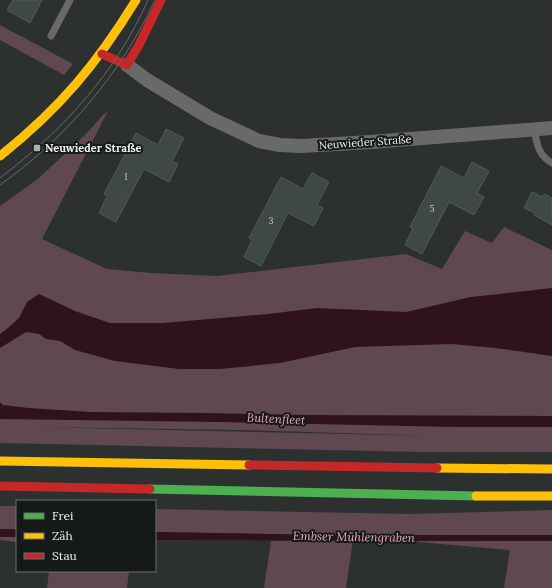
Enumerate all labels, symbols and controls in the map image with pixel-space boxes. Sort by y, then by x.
street label: Neuwieder Straße [318,132,412,152]
place label: Neuwieder Straße [45,141,141,155]
marker: Neuwieder Straße [32,143,42,153]
house number: 1 [124,171,128,182]
house number: 5 [430,203,435,214]
house number: 3 [268,215,274,226]
water label: Bultenfleet [246,409,306,428]
legend [16,500,156,572]
text: Frei [52,508,73,523]
text: Zäh [52,528,73,543]
water label: Embser Mühlengraben [293,528,416,545]
text: Stau [52,548,77,563]

